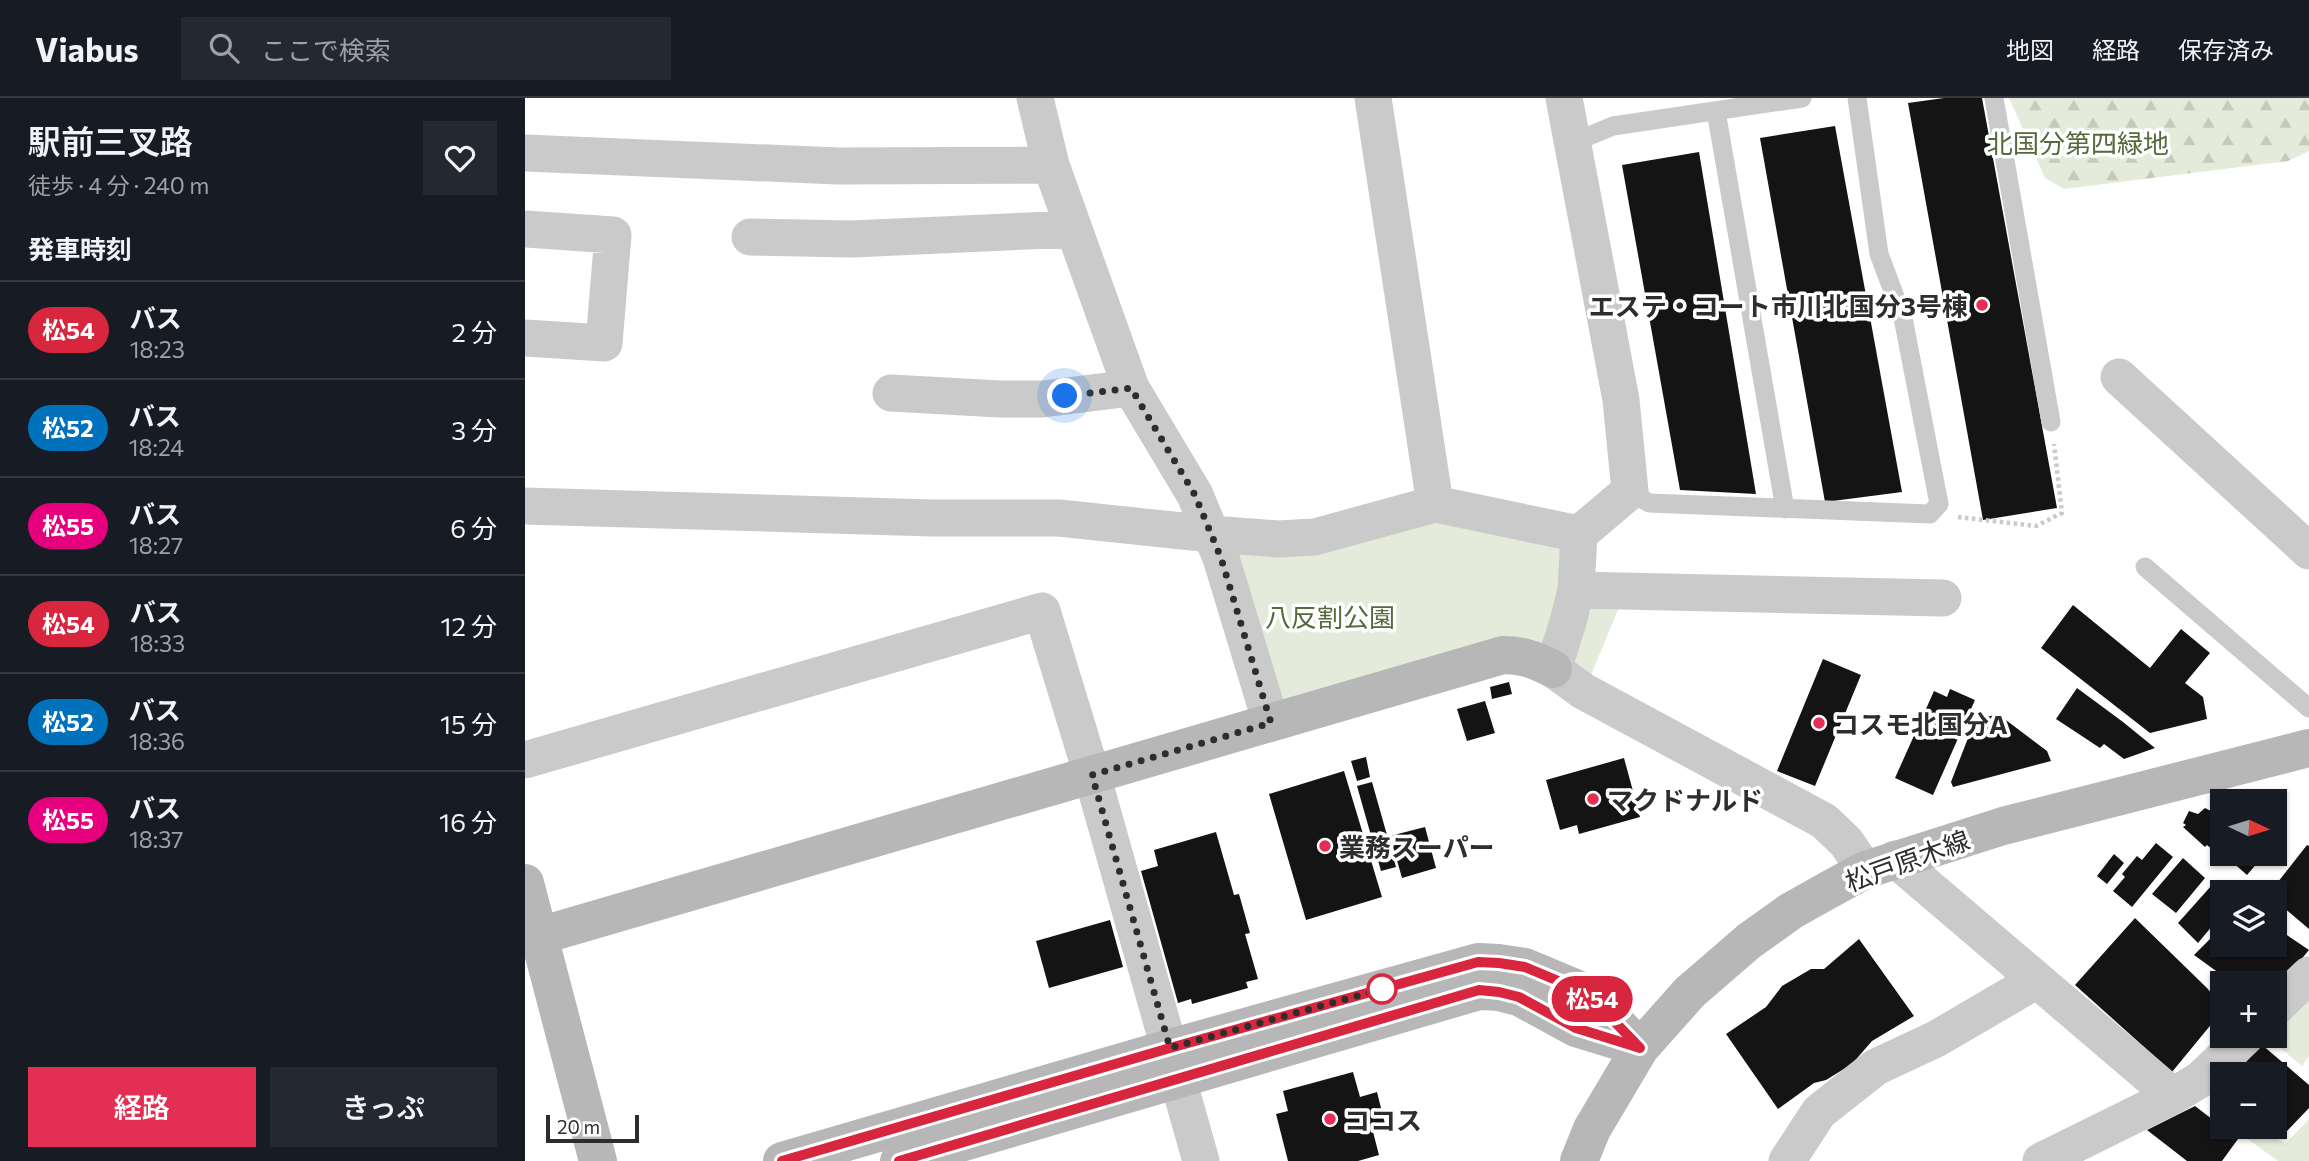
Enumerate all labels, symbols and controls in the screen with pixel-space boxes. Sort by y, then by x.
search box [181,17,671,80]
text: Viabus [35,28,139,69]
icon: search [205,29,243,67]
text: ここで検索 [261,34,391,65]
text: 地図 [2006,35,2054,64]
text: 経路 [2092,35,2140,64]
text: 保存済み [2178,35,2274,64]
text: 駅前三叉路 [28,120,193,161]
button: heart [423,121,497,195]
park label: 北国分第四緑地 [1987,127,2169,158]
text: 徒歩 · 4 分 · 240 m [28,171,209,199]
text: 発車時刻 [28,233,132,264]
place label: エステ・コート市川北国分3号棟 [1589,290,1968,321]
marker: エステ・コート市川北国分3号棟 [1974,297,1990,313]
text: バス [130,302,182,333]
text: 松54 [42,315,95,344]
text: 2 分 [452,316,497,347]
text: 18:23 [130,335,185,363]
your location [1047,378,1082,413]
text: バス [129,400,181,431]
text: 松52 [42,413,94,442]
text: 3 分 [451,414,497,445]
text: 18:24 [129,433,184,461]
text: バス [129,498,181,529]
text: 松55 [42,511,94,540]
text: 6 分 [450,512,497,543]
text: 18:27 [129,531,183,559]
text: バス [130,596,182,627]
park label: 八反割公園 [1265,601,1395,632]
text: 松54 [42,609,95,638]
text: 12 分 [440,610,497,641]
text: 18:33 [130,629,185,657]
text: バス [129,694,181,725]
text: 松52 [42,707,94,736]
text: 15 分 [440,708,497,739]
place label: コスモ北国分A [1833,708,2008,739]
marker: コスモ北国分A [1811,715,1827,731]
text: 18:36 [129,727,185,755]
place label: マクドナルド [1607,784,1763,815]
north arrow [2210,789,2287,866]
map controls [2210,789,2287,1139]
marker: マクドナルド [1585,791,1601,807]
text: バス [129,792,181,823]
text: 松55 [42,805,94,834]
text: 16 分 [439,806,497,837]
street label: 松戸原木線 [1841,823,1973,897]
text: 18:37 [129,825,183,853]
place label: 業務スーパー [1339,831,1495,862]
marker: 業務スーパー [1317,838,1333,854]
button: layers [2210,880,2287,957]
button: + [2210,971,2287,1048]
unlabelled marker [1367,974,1397,1004]
line badge: 松54 [1552,976,1632,1022]
text: 松54 [1566,984,1618,1013]
button: − [2210,1062,2287,1139]
button: 経路 [28,1067,256,1147]
button: きっぷ [270,1067,497,1147]
place label: ココス [1344,1104,1422,1135]
marker: ココス [1322,1111,1338,1127]
scale bar [546,1112,639,1144]
text: 20 m [557,1115,600,1138]

